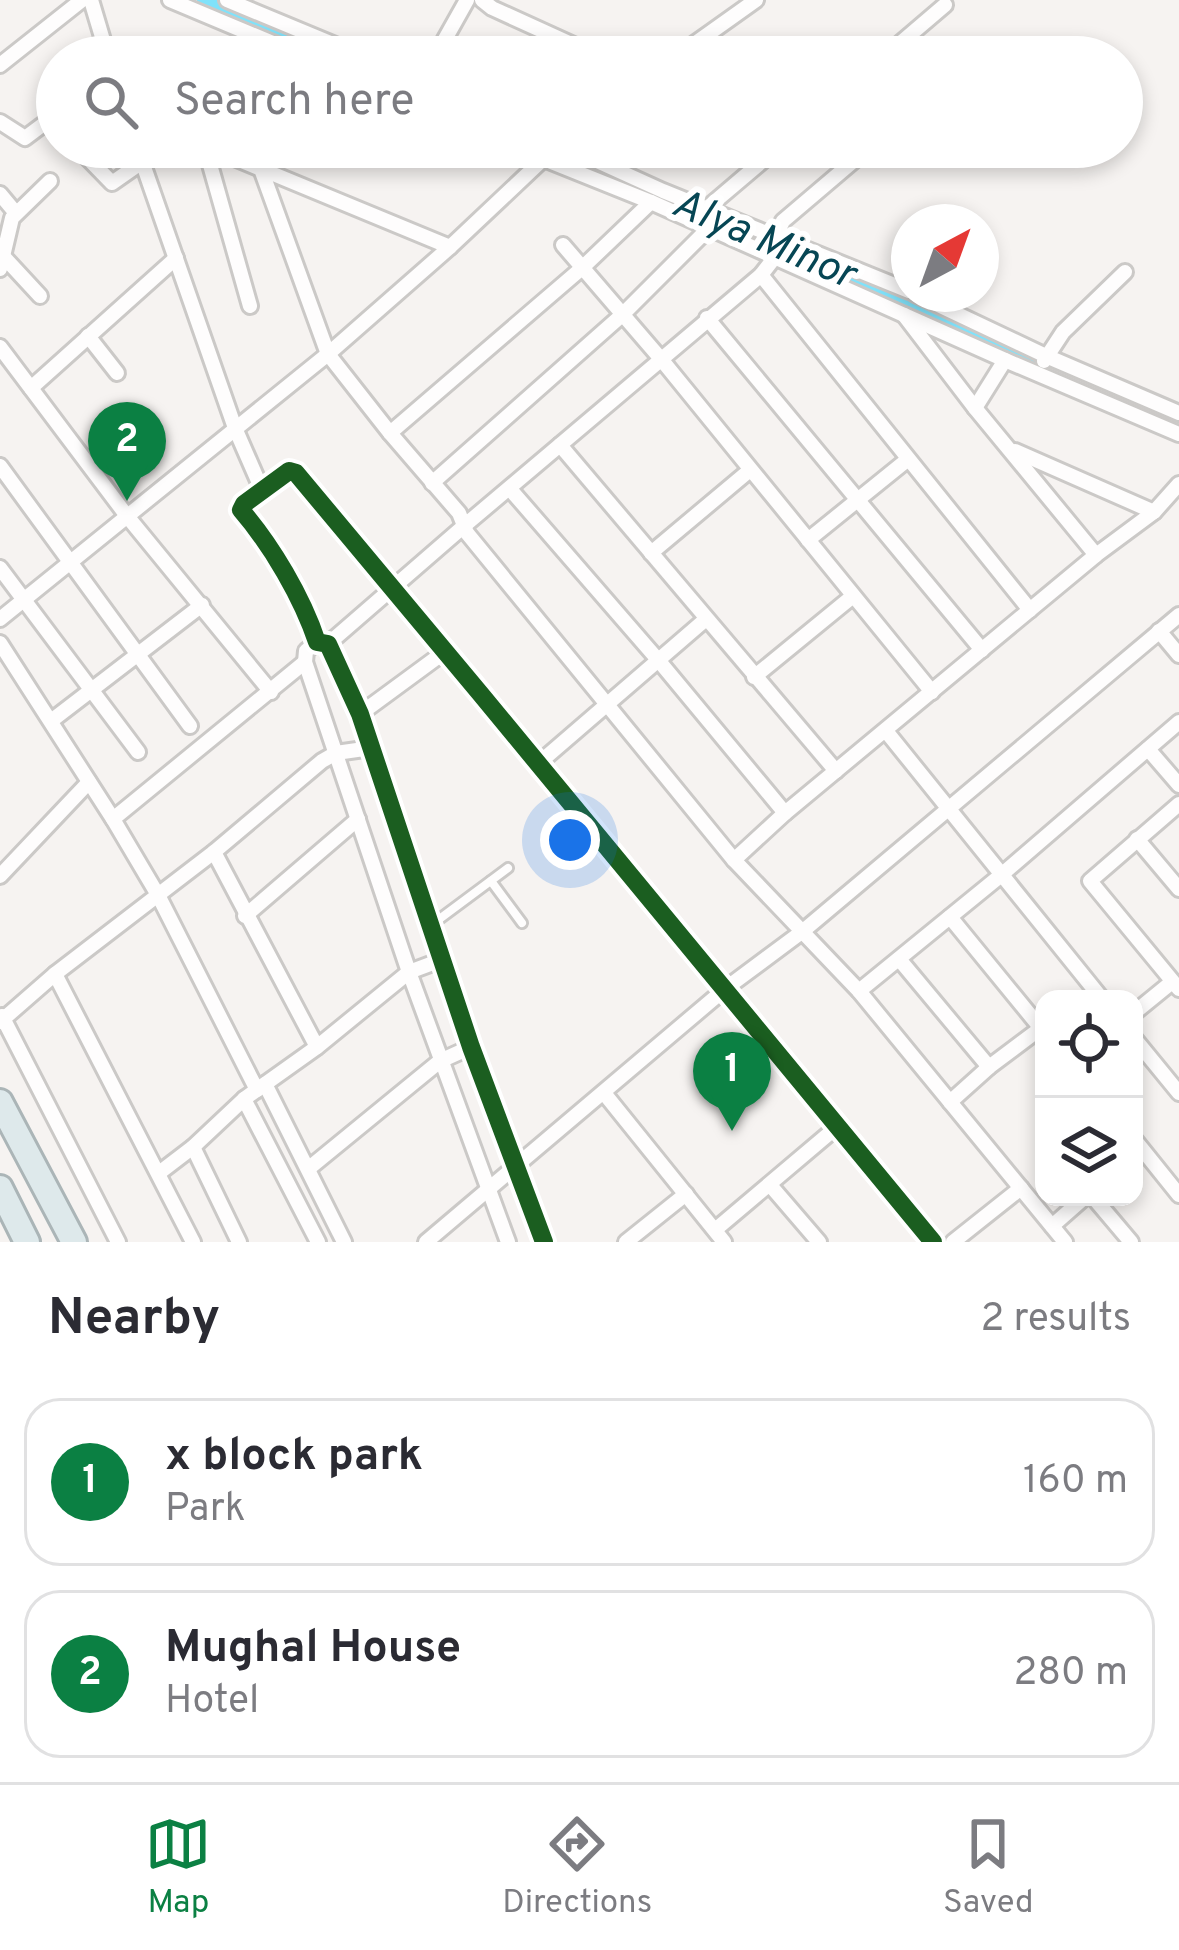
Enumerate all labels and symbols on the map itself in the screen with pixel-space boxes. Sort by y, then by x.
water label: Alya Minor [664,179,865,304]
north arrow [891,204,999,312]
pin: 2 [88,402,166,501]
your location [540,810,600,870]
pin: 1 [693,1032,771,1131]

